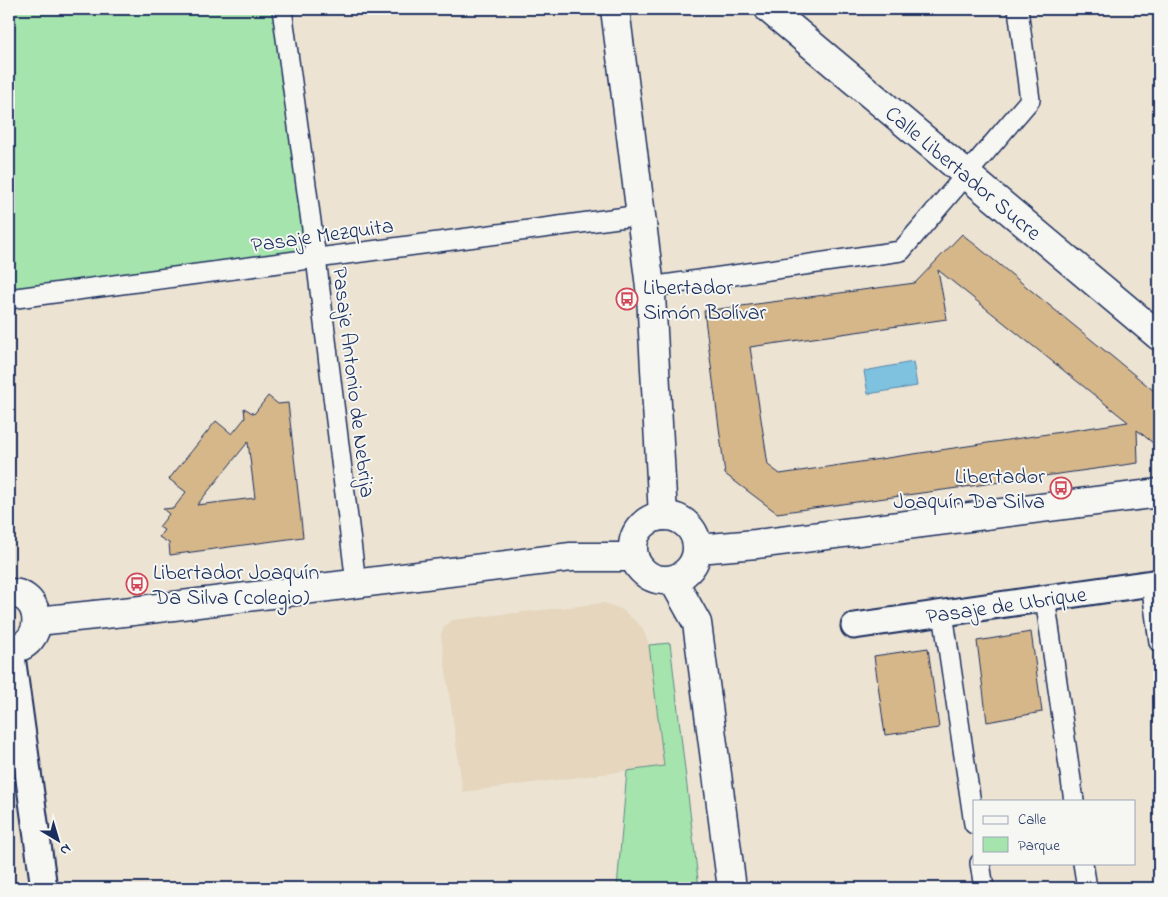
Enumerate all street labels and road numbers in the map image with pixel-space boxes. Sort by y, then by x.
street label: Calle Libertador Sucre [877,99,1047,250]
street label: Pasaje Mezquita [249,211,396,263]
street label: Pasaje Antonio de Nebrija [322,265,382,500]
street label: Pasaje de Ubrique [924,580,1089,634]

